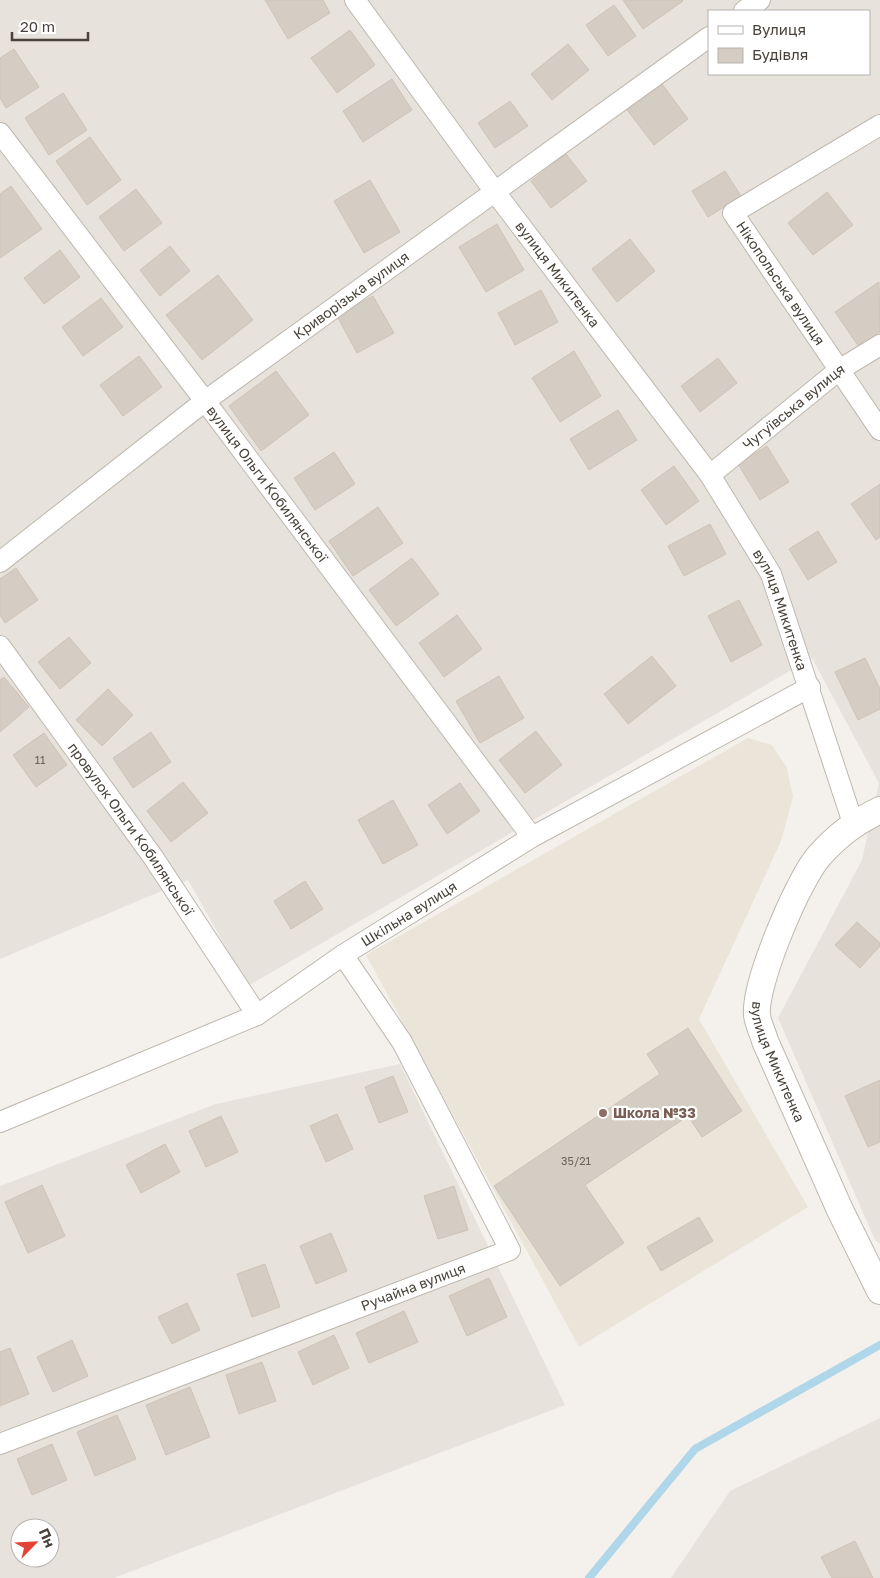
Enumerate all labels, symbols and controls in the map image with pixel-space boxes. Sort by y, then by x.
scale bar [12,10,89,42]
legend [708,10,870,75]
text: 20 m [20,17,55,35]
text: Вулиця [752,20,806,38]
text: Будівля [752,45,808,63]
street label: вулиця Микитенка [512,218,604,330]
street label: Нікопольська вулиця [733,218,829,348]
street label: Криворізька вулиця [290,248,412,342]
street label: Чугуївська вулиця [739,360,847,453]
street label: вулиця Ольги Кобилянської [204,402,332,566]
street label: вулиця Микитенка [750,546,811,672]
street label: провулок Ольги Кобилянської [65,739,199,919]
house number: 11 [35,753,45,766]
street label: Шкільна вулиця [358,877,460,950]
street label: вулиця Микитенка [749,1001,809,1124]
place label: Школа №33 [613,1104,696,1121]
marker: Школа №33 [597,1107,609,1119]
house number: 35/21 [561,1154,591,1167]
street label: Ручайна вулиця [358,1259,468,1314]
north arrow [10,1518,60,1568]
text: Пн [36,1525,59,1550]

